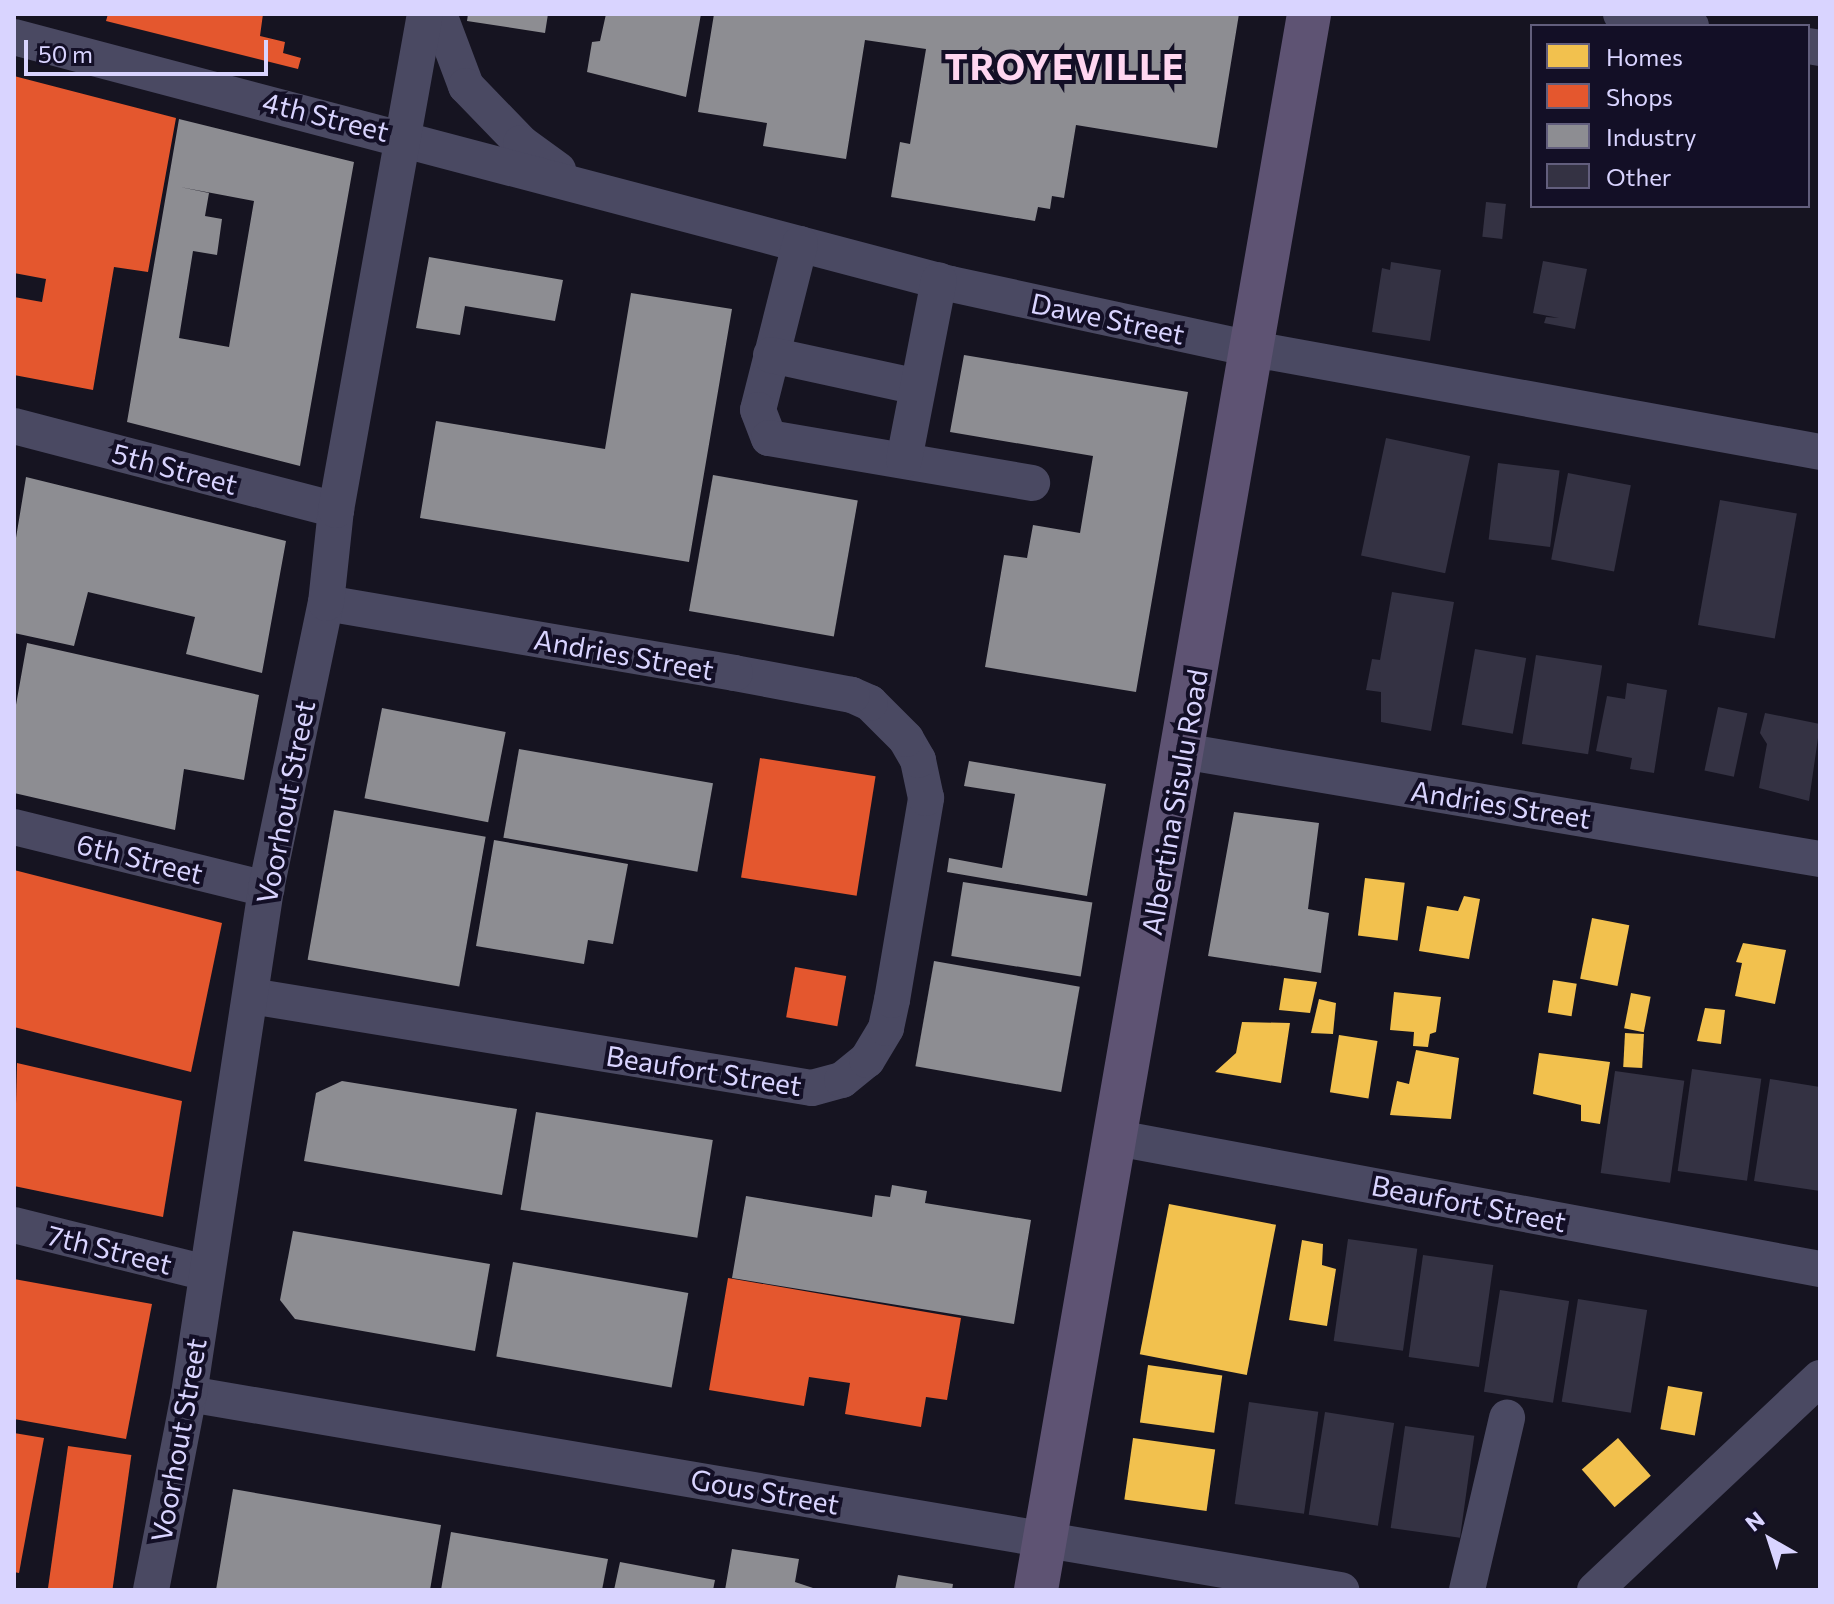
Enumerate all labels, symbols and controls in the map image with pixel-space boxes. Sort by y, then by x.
scale bar [28,24,272,74]
legend [1530,24,1810,208]
text: 50 m [38,39,93,68]
text: Homes [1606,42,1683,71]
district label: TROYEVILLE [944,44,1186,88]
text: Shops [1606,82,1673,111]
street label: 4th Street [259,84,393,148]
text: Industry [1606,122,1696,151]
text: Other [1606,162,1671,191]
street label: Dawe Street [1028,285,1188,351]
street label: 5th Street [109,435,241,501]
street label: Andries Street [532,622,716,686]
street label: Albertina Sisulu Road [1134,667,1214,937]
street label: Voorhout Street [249,698,321,906]
street label: Andries Street [1409,773,1593,835]
street label: 6th Street [73,826,207,890]
street label: Beaufort Street [604,1038,804,1102]
street label: Beaufort Street [1369,1168,1569,1238]
street label: 7th Street [44,1217,176,1281]
street label: Voorhout Street [144,1335,212,1545]
street label: Gous Street [688,1461,842,1521]
north arrow [1730,1500,1810,1580]
text: N [1740,1505,1769,1537]

